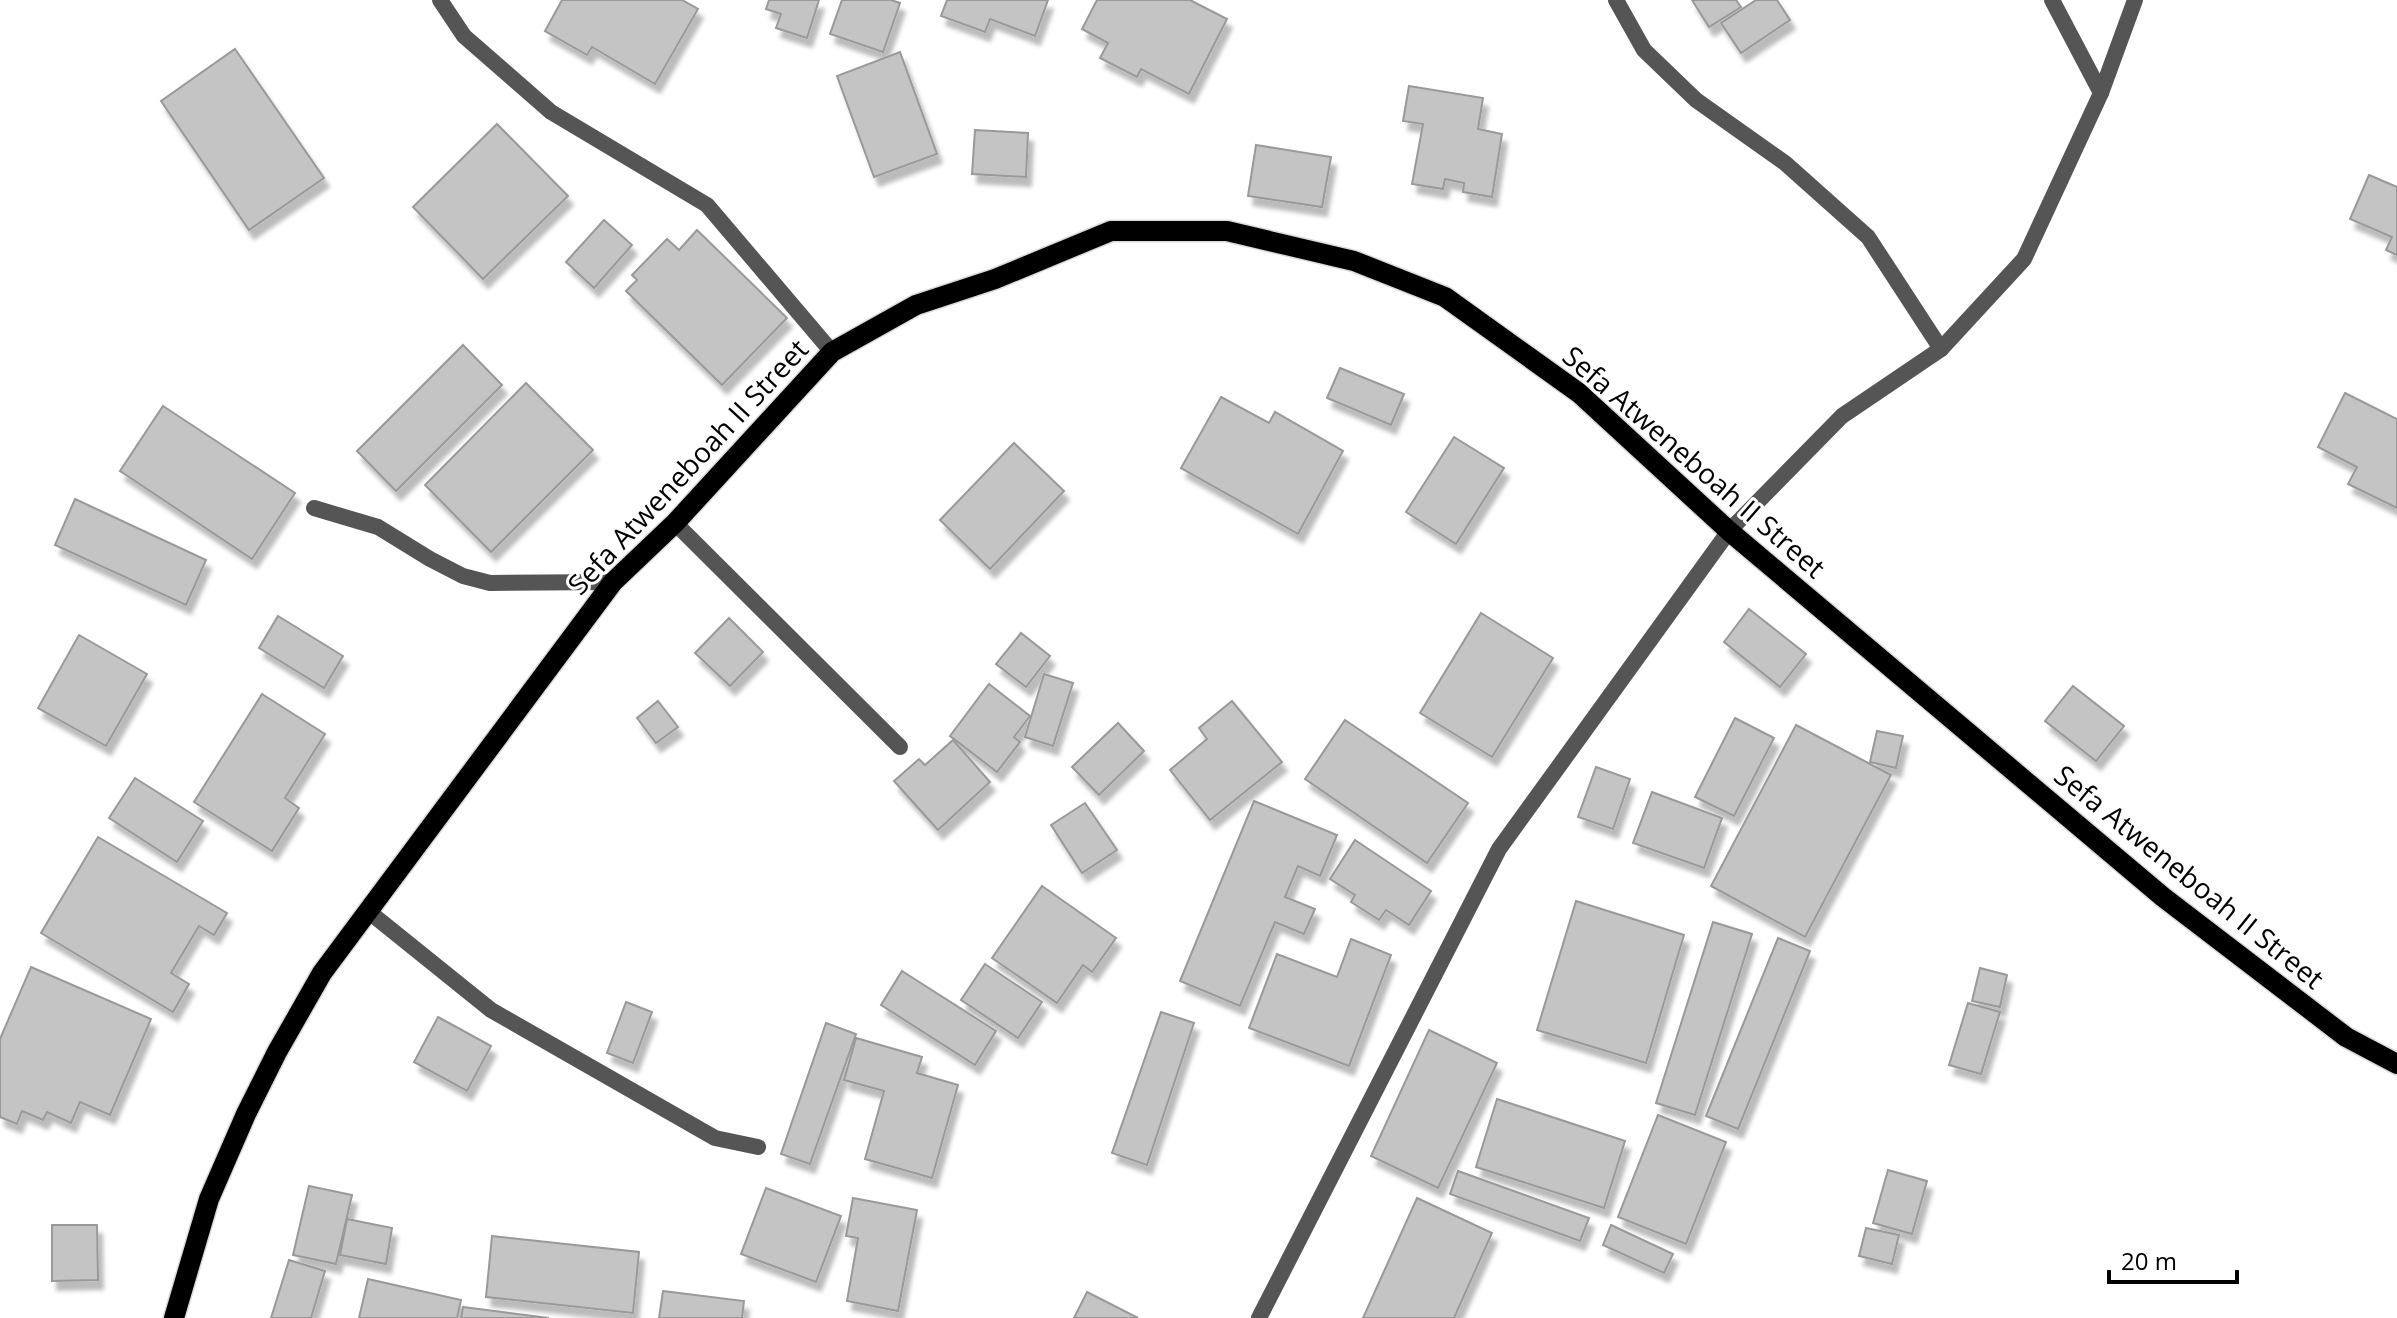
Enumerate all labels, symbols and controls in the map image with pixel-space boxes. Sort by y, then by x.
street label: Sefa Atweneboah II Street [559,330,816,602]
street label: Sefa Atweneboah II Street [1555,337,1834,586]
street label: Sefa Atweneboah II Street [2047,756,2332,997]
scale bar [2109,1234,2237,1284]
text: 20 m [2121,1244,2177,1277]

